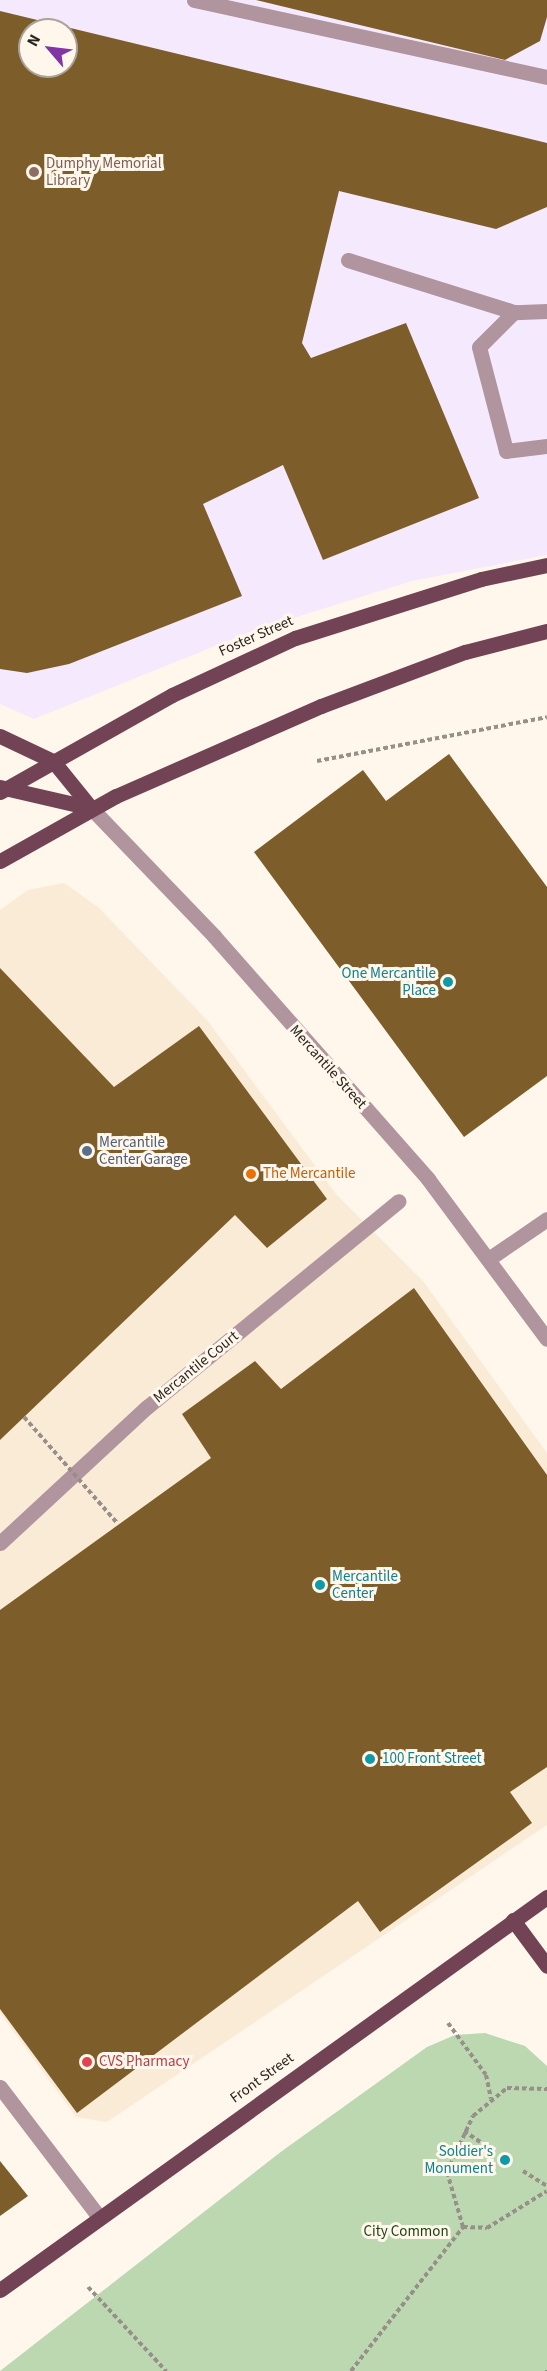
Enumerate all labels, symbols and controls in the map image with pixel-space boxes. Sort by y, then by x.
north arrow [18,18,78,78]
text: N [22,31,46,50]
place label: Dumphy Memorial Library [46,154,161,189]
marker: Dumphy Memorial Library [27,165,41,179]
street label: Foster Street [216,612,296,660]
place label: One Mercantile Place [342,964,436,999]
marker: One Mercantile Place [441,975,455,989]
street label: Mercantile Street [286,1021,370,1113]
place label: Mercantile Center Garage [99,1133,188,1168]
marker: Mercantile Center Garage [80,1144,94,1158]
place label: The Mercantile [263,1165,356,1183]
marker: The Mercantile [244,1167,258,1181]
street label: Mercantile Court [150,1327,242,1407]
place label: Mercantile Center [332,1567,398,1602]
marker: Mercantile Center [313,1578,327,1592]
place label: 100 Front Street [382,1750,482,1768]
marker: 100 Front Street [363,1752,377,1766]
street label: Front Street [227,2049,297,2107]
place label: CVS Pharmacy [99,2053,189,2071]
marker: CVS Pharmacy [80,2055,94,2069]
place label: Soldier's Monument [424,2142,493,2177]
marker: Soldier's Monument [498,2153,512,2167]
park label: City Common [363,2223,449,2241]

